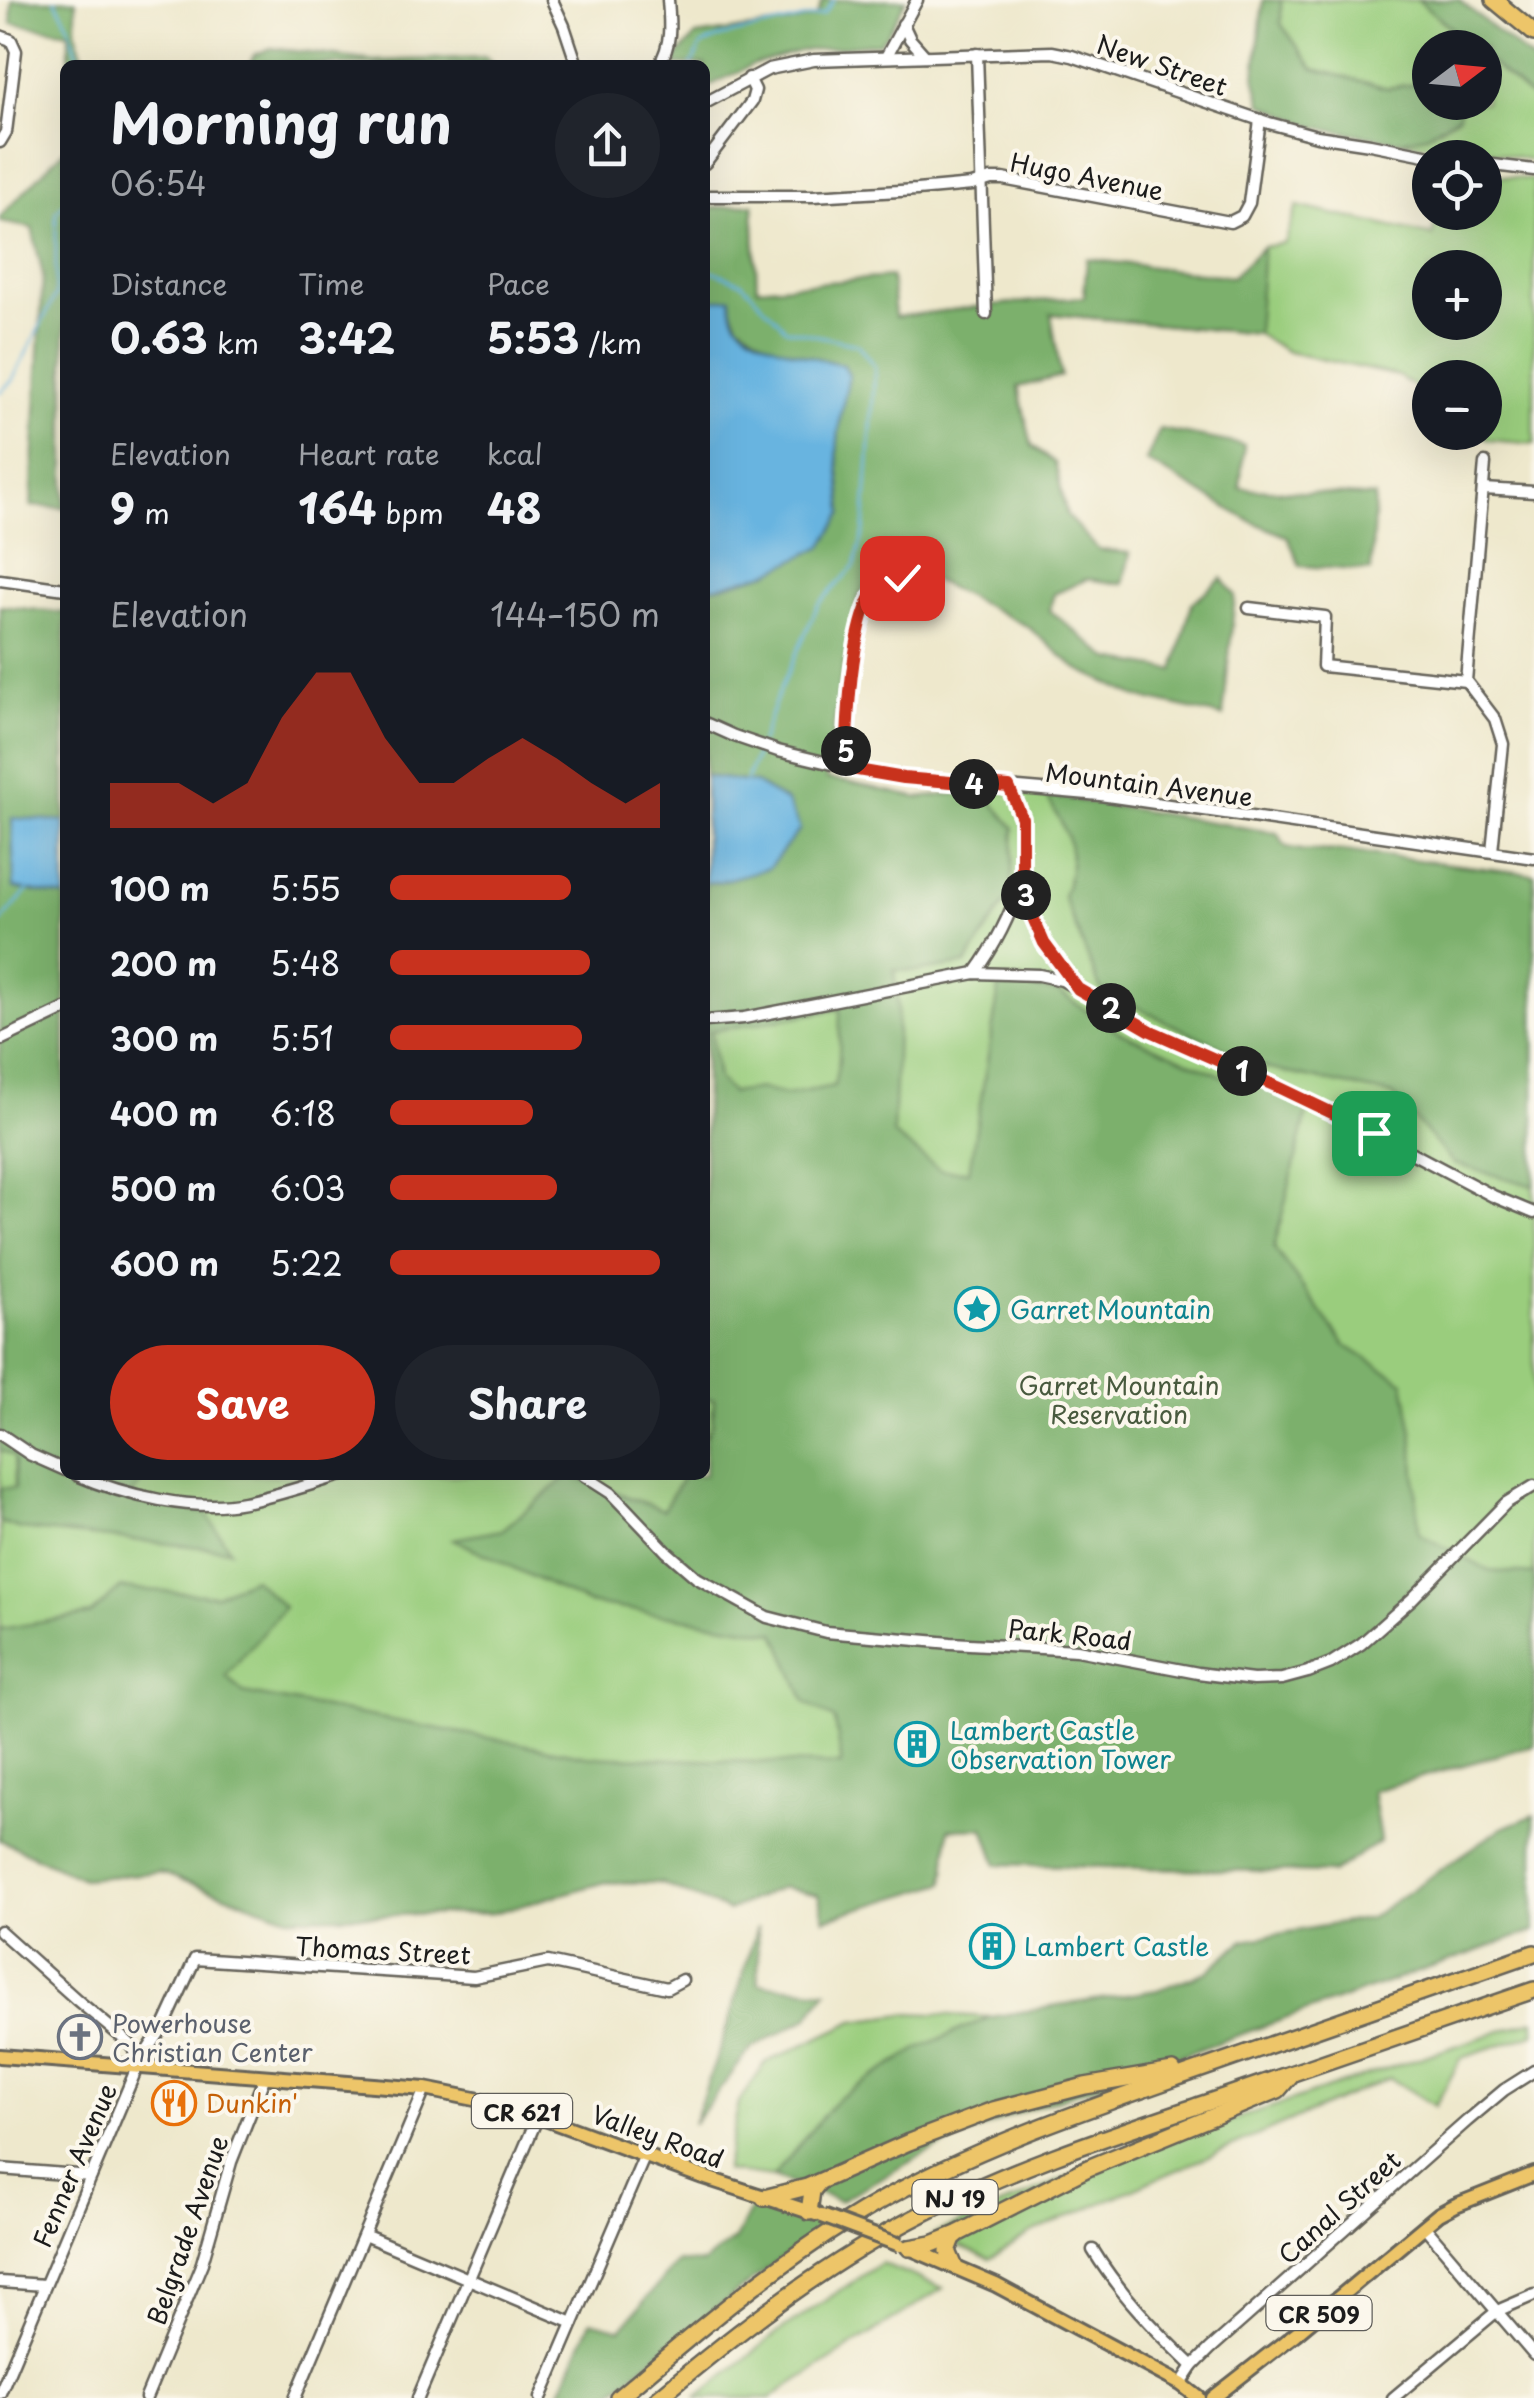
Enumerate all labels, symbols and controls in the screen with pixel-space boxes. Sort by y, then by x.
street label: New Street [1091,25,1233,105]
north arrow [1412,30,1502,120]
map controls [1412,30,1502,450]
text: Morning run [110,80,452,163]
button: share [555,93,660,198]
button: locate [1412,140,1502,230]
street label: Hugo Avenue [1007,143,1167,209]
text: 06:54 [110,159,207,207]
button: + [1412,250,1502,340]
text: Distance [110,262,228,305]
text: Time [298,262,365,305]
text: Pace [487,262,550,305]
text: 0.63 [110,305,208,368]
text: 3:42 [298,305,395,368]
text: 5:53 [487,305,579,368]
text: km [208,321,259,364]
text: /km [579,321,642,364]
button: − [1412,360,1502,450]
text: Elevation [110,432,231,475]
text: Heart rate [298,432,440,475]
text: kcal [487,432,543,475]
text: 9 [110,475,135,538]
text: 164 [298,475,377,538]
text: 48 [487,475,542,538]
text: m [135,491,170,534]
text: bpm [377,491,444,534]
pin [860,536,945,621]
icon: check [875,551,930,606]
text: Elevation [110,590,248,638]
text: 144–150 m [490,590,660,638]
pin: 5 [821,726,871,776]
text: 5 [837,729,855,772]
street label: Mountain Avenue [1043,752,1255,816]
pin: 4 [949,759,999,809]
text: 4 [964,762,984,805]
text: 100 m [110,864,210,912]
text: 5:55 [270,864,341,912]
pin: 3 [1001,870,1051,920]
text: 3 [1017,873,1035,916]
text: 200 m [110,939,217,987]
text: 5:48 [270,939,341,987]
pin: 2 [1086,983,1136,1033]
text: 2 [1101,986,1121,1029]
text: 300 m [110,1014,218,1062]
text: 5:51 [270,1014,334,1062]
pin: 1 [1217,1046,1267,1096]
text: 1 [1235,1049,1249,1092]
text: 400 m [110,1089,218,1137]
text: 6:18 [270,1089,336,1137]
pin [1332,1091,1417,1176]
icon: arrive [1347,1106,1402,1161]
text: 500 m [110,1164,216,1212]
text: 6:03 [270,1164,345,1212]
text: 600 m [110,1239,219,1287]
text: 5:22 [270,1239,343,1287]
place icon: Garret Mountain [954,1286,1000,1332]
place label: Garret Mountain [1010,1290,1211,1328]
button: Save [110,1345,375,1460]
button: Share [395,1345,660,1460]
park label: Garret Mountain Reservation [1018,1366,1220,1433]
street label: Park Road [1006,1609,1134,1659]
place label: Lambert Castle Observation Tower [950,1711,1171,1778]
building icon: Lambert Castle Observation Tower [894,1721,940,1767]
building icon: Lambert Castle [969,1923,1015,1969]
street label: Thomas Street [294,1926,472,1974]
place label: Lambert Castle [1024,1927,1209,1965]
place label: Powerhouse Christian Center [112,2004,313,2071]
church icon: Powerhouse Christian Center [57,2014,103,2060]
street label: Fenner Avenue [22,2077,126,2253]
restaurant icon: Dunkin' [151,2080,197,2126]
place label: Dunkin' [206,2084,298,2122]
road number: CR 621 [472,2094,572,2128]
street label: Valley Road [587,2095,729,2177]
street label: Belgrade Avenue [137,2130,237,2330]
street label: Canal Street [1269,2141,1409,2273]
road number: NJ 19 [912,2180,998,2214]
road number: CR 509 [1266,2296,1372,2330]

